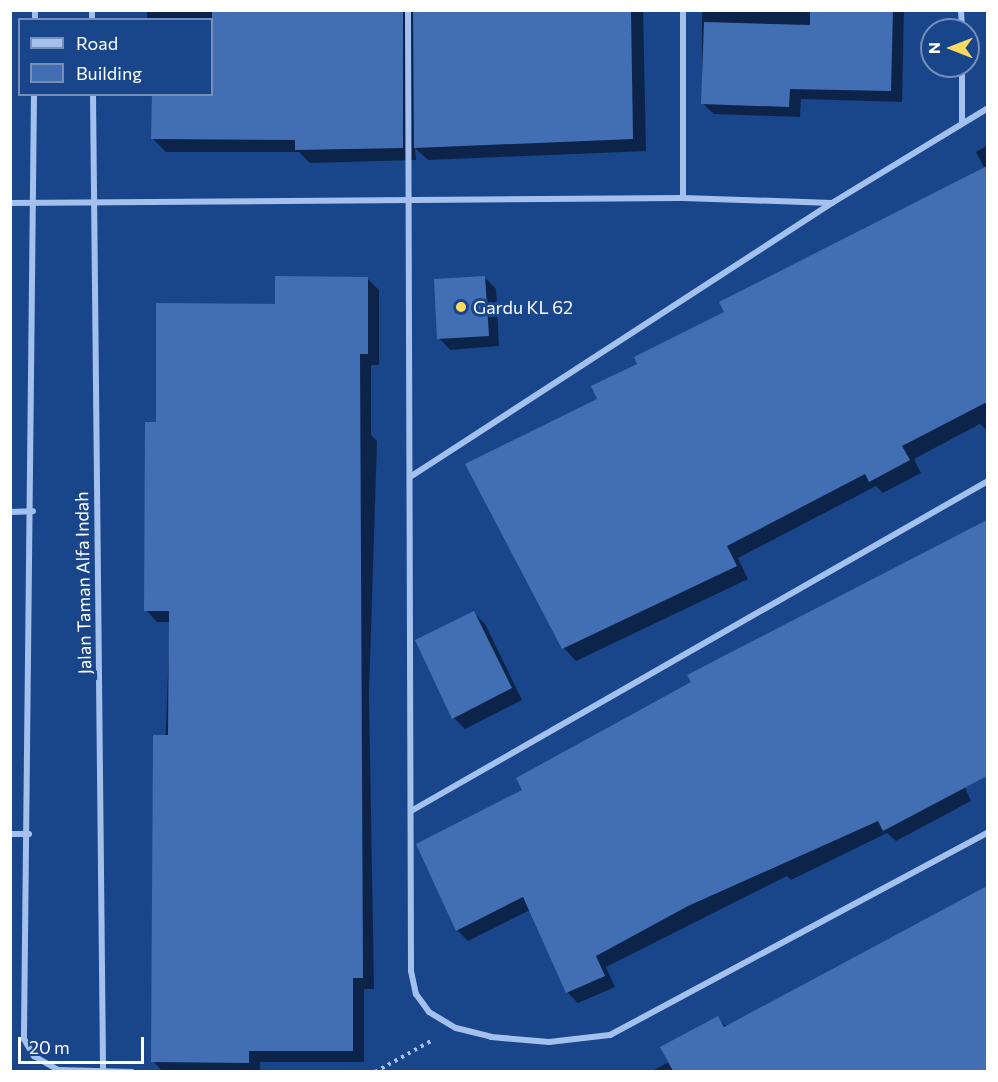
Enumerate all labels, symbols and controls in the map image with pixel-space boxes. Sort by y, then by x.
legend [18,18,213,96]
north arrow [920,18,980,78]
text: Road [76,32,118,54]
text: N [924,42,943,54]
text: Building [76,62,142,84]
place label: Gardu KL 62 [473,296,573,318]
marker: Gardu KL 62 [454,300,468,314]
street label: Jalan Taman Alfa Indah [71,491,95,675]
scale bar [21,1025,147,1063]
text: 20 m [29,1036,70,1058]

